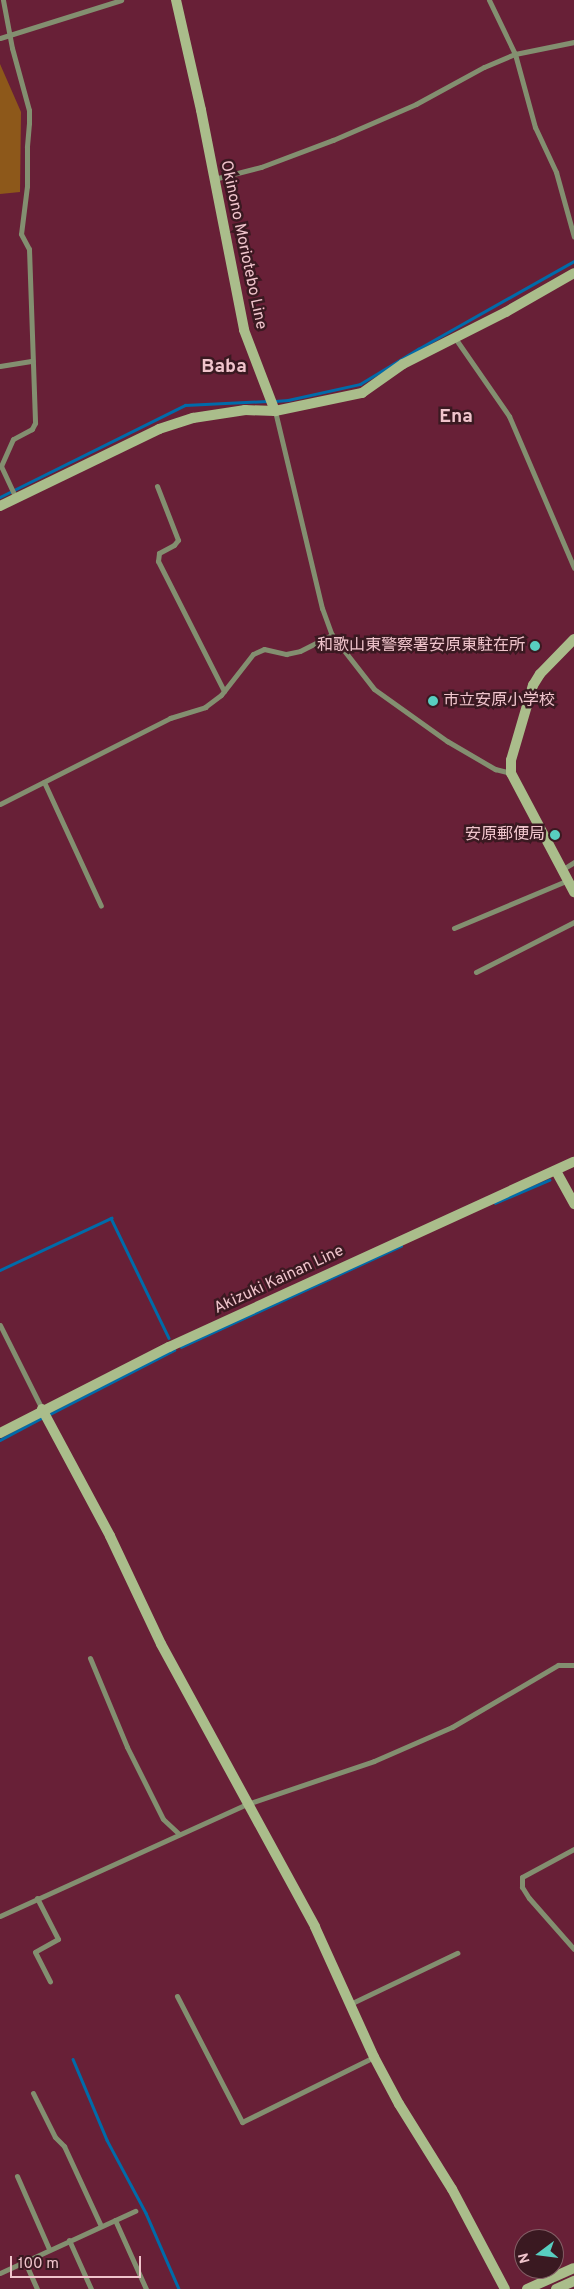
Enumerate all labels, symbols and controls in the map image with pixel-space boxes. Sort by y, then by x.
street label: Okinono Moriotebo Line [216,159,270,331]
district label: Baba [201,357,247,379]
district label: Ena [439,407,473,429]
place label: 和歌山東警察署安原東駐在所 [317,636,525,656]
marker: 和歌山東警察署安原東駐在所 [529,640,541,652]
place label: 市立安原小学校 [443,691,555,711]
marker: 市立安原小学校 [427,695,439,707]
place label: 安原郵便局 [465,825,545,845]
marker: 安原郵便局 [549,829,561,841]
street label: Akizuki Kainan Line [211,1242,347,1318]
north arrow [514,2229,564,2279]
scale bar [12,2246,144,2278]
text: N [515,2251,535,2265]
text: 100 m [18,2255,59,2274]

